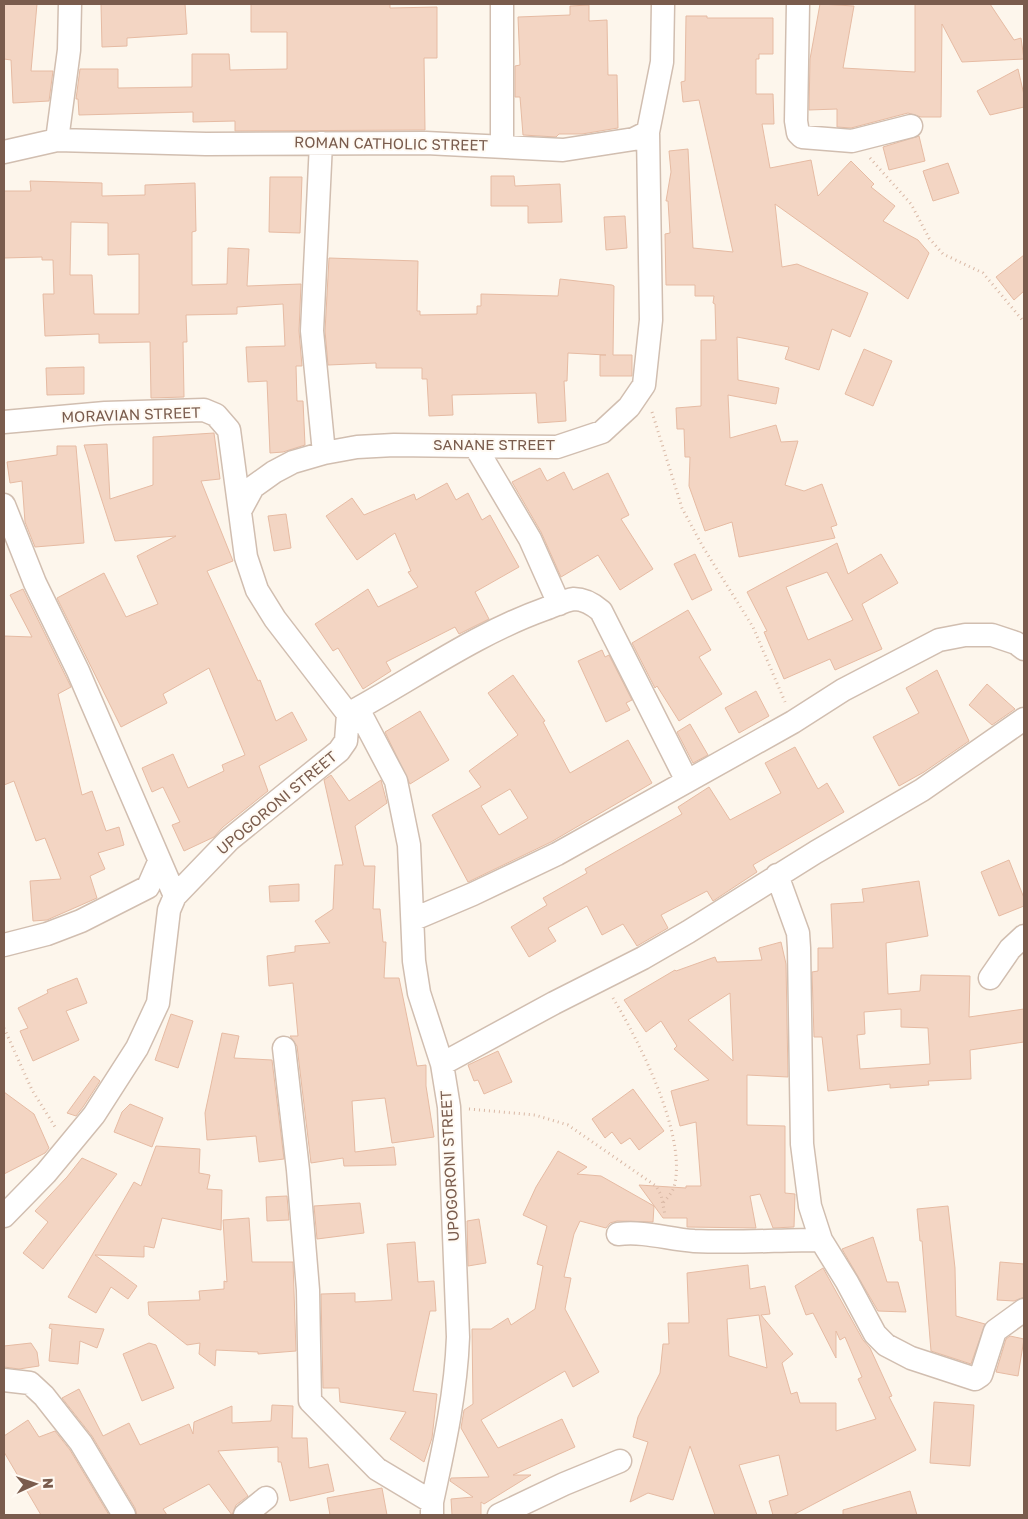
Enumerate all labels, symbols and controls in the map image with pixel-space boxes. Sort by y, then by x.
street label: ROMAN CATHOLIC STREET [294,132,488,154]
street label: MORAVIAN STREET [61,403,201,425]
street label: SANANE STREET [433,435,555,453]
street label: UPOGORONI STREET [213,747,340,858]
street label: UPOGORONI STREET [436,1090,462,1242]
north arrow [10,1459,60,1509]
text: N [40,1478,57,1489]

